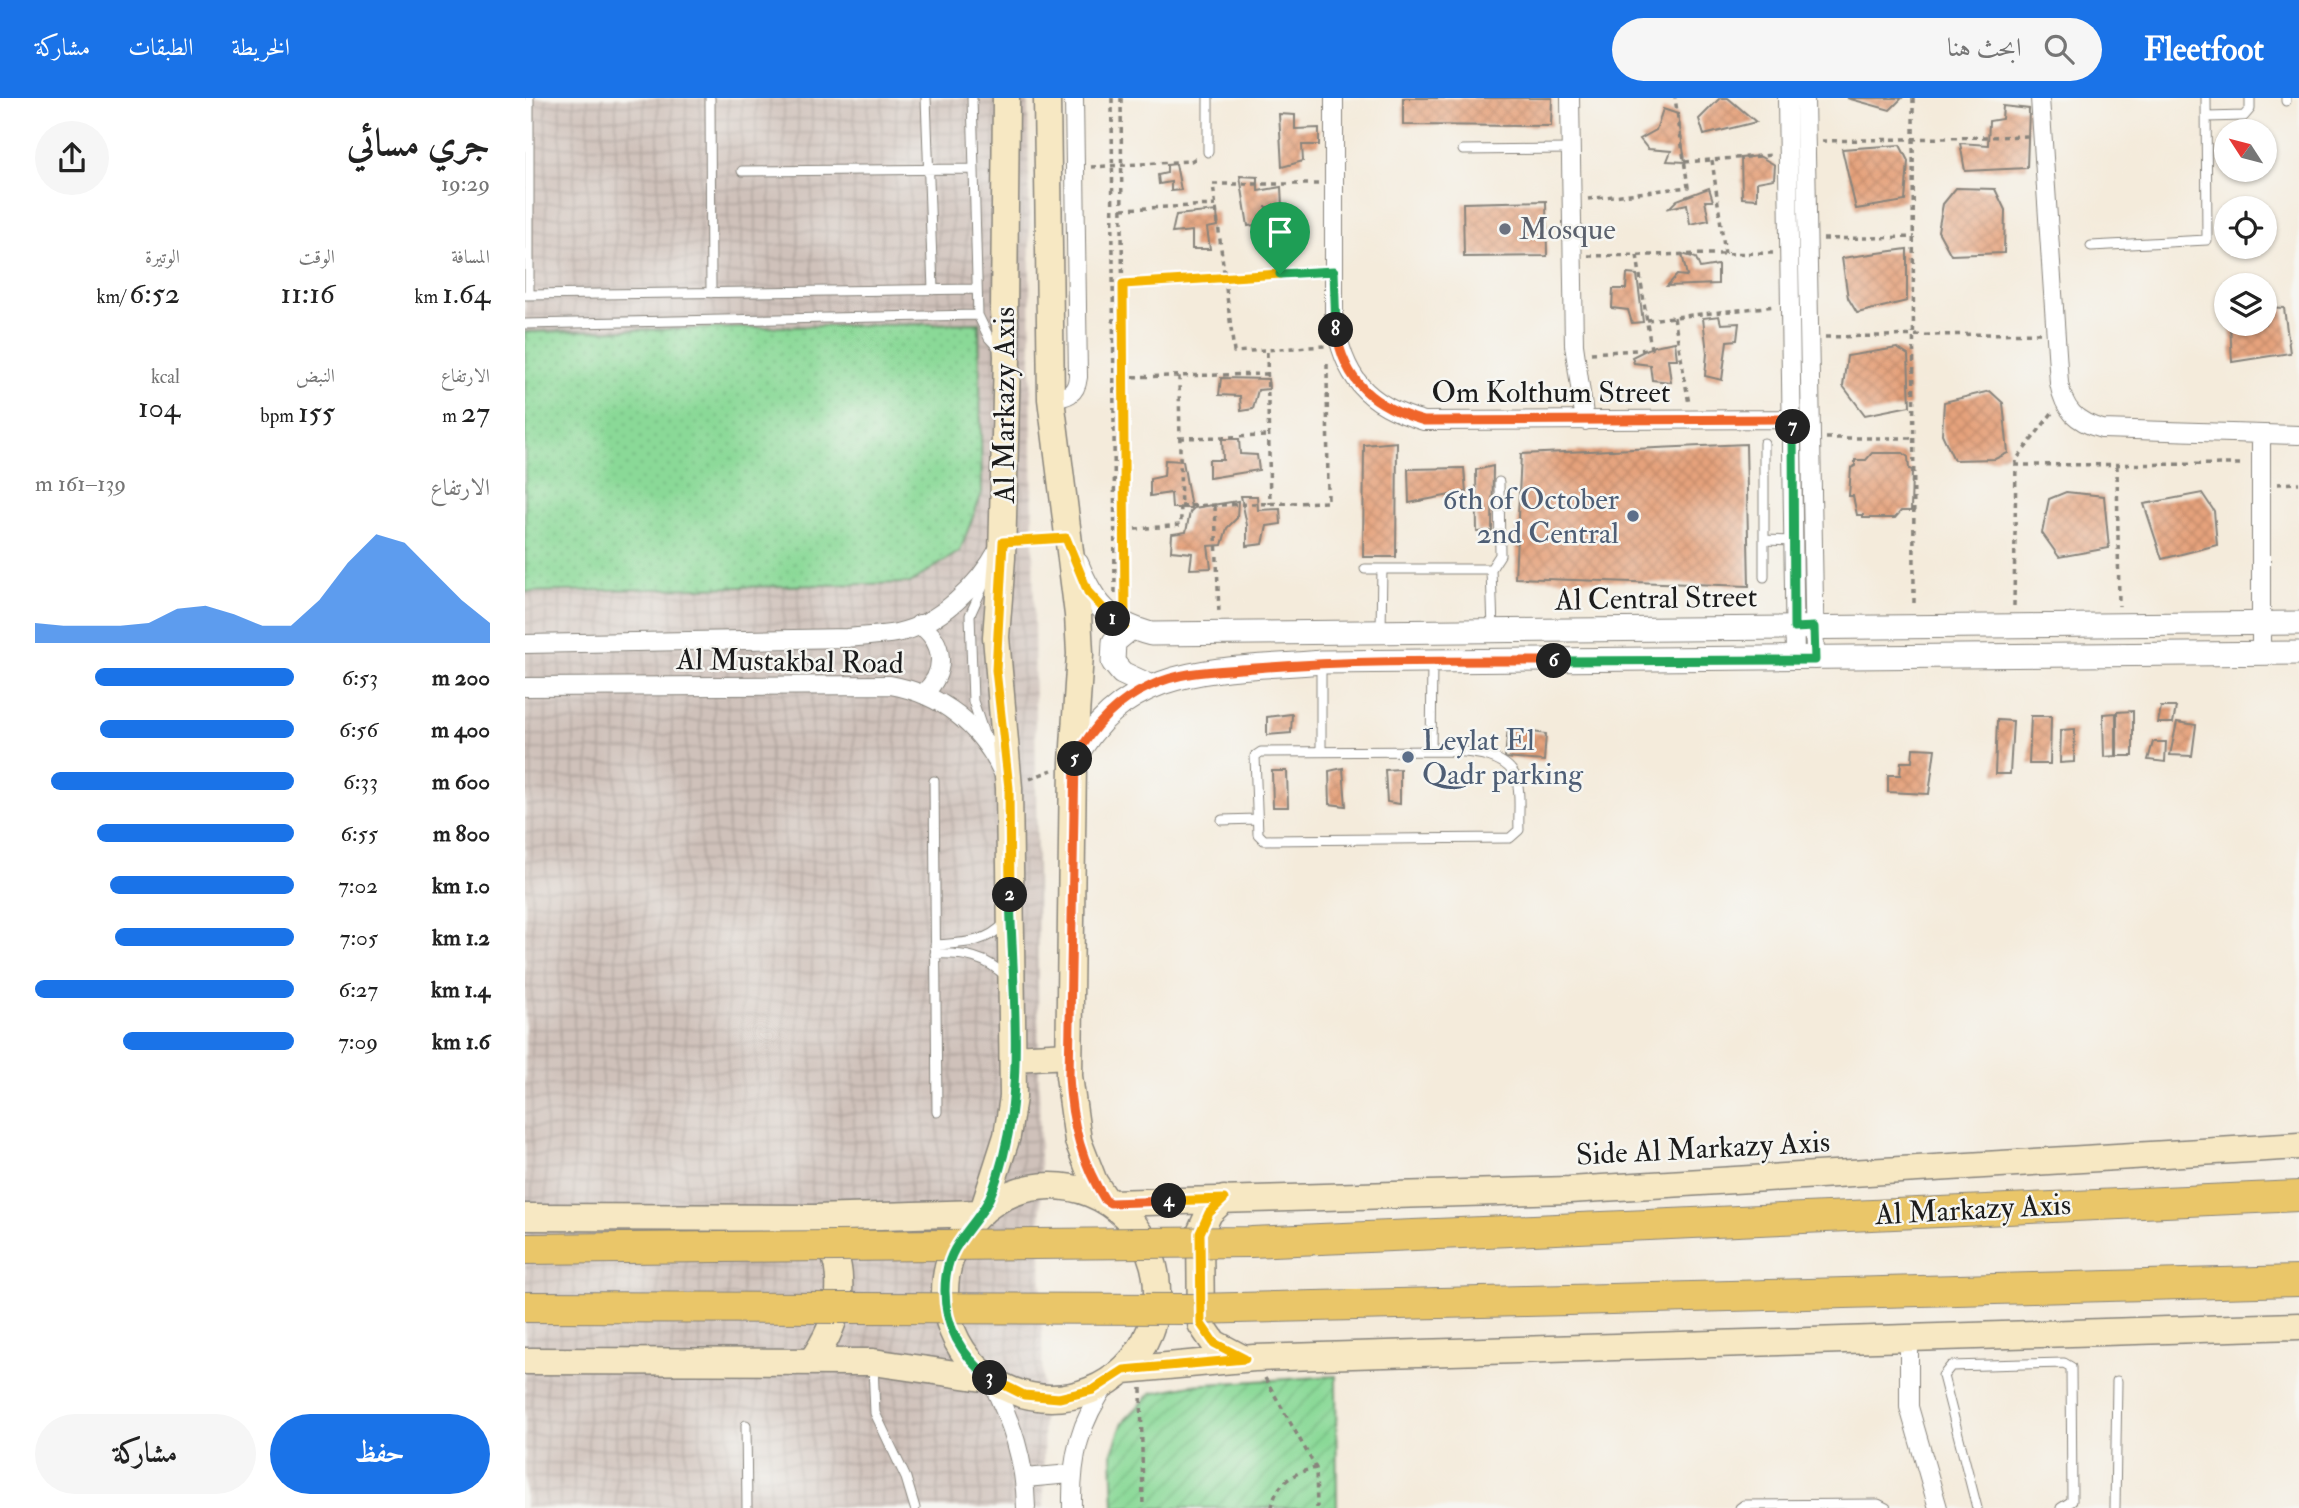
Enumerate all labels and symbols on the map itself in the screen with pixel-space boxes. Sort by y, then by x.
north arrow [2214,119,2277,182]
pin [1250,202,1310,274]
place label: Mosque [1519,211,1616,248]
marker: Mosque [1497,221,1513,237]
street label: Al Markazy Axis [986,307,1023,504]
pin: 8 [1319,313,1353,348]
street label: Om Kolthum Street [1432,374,1671,411]
pin: 7 [1775,410,1811,444]
place label: 6th of October 2nd Central [1443,481,1619,552]
marker: 6th of October 2nd Central [1625,508,1641,524]
street label: Al Central Street [1553,578,1758,619]
pin: 1 [1095,602,1131,636]
street label: Al Mustakbal Road [675,641,904,682]
pin: 6 [1537,644,1571,678]
place label: Leylat El Qadr parking [1422,722,1584,793]
pin: 5 [1057,742,1093,776]
marker: Leylat El Qadr parking [1400,749,1416,765]
pin: 2 [993,878,1028,912]
street label: Side Al Markazy Axis [1575,1123,1831,1174]
pin: 4 [1151,1184,1187,1218]
street label: Al Markazy Axis [1873,1186,2072,1233]
pin: 3 [973,1360,1007,1396]

